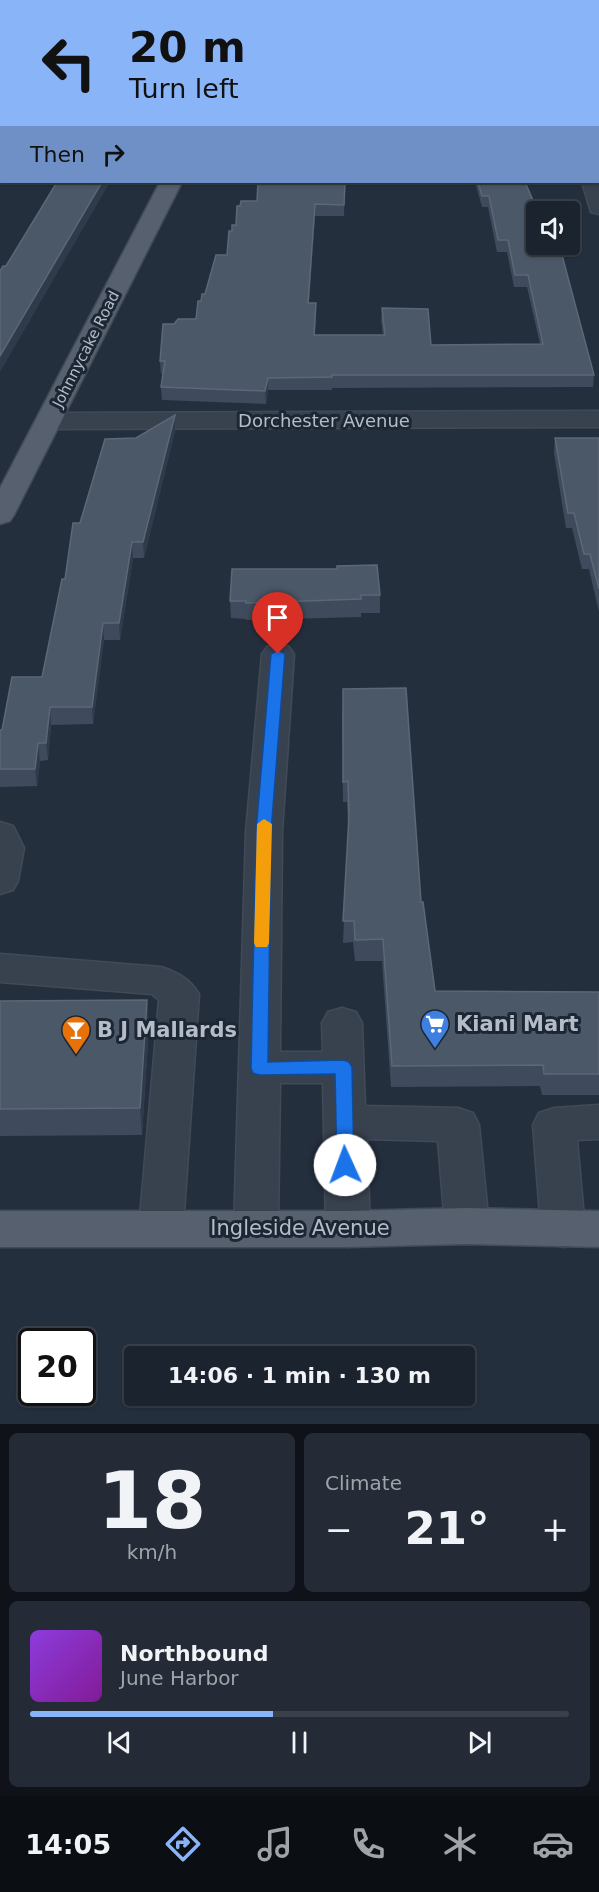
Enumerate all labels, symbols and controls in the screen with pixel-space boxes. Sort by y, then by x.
text: 20 m [129,23,246,72]
icon: left [30,24,108,102]
text: Turn left [129,73,239,104]
icon: right [97,138,130,171]
text: Then [30,142,85,167]
map controls [526,201,580,255]
button: sound [526,201,580,255]
street label: Johnnycake Road [48,288,123,411]
street label: Dorchester Avenue [238,410,410,431]
pin [252,592,303,654]
icon: arrive [261,601,294,634]
supermarket icon: Kiani Mart [419,1008,451,1050]
place label: Kiani Mart [456,1012,579,1036]
bar icon: B J Mallards [60,1014,92,1056]
place label: B J Mallards [97,1018,237,1042]
position arrow [313,1133,377,1197]
street label: Ingleside Avenue [210,1216,390,1240]
speed limit sign: 20 [18,1328,96,1406]
text: 14:06 · 1 min · 130 m [168,1363,431,1388]
text: 18 [98,1456,206,1546]
text: Climate [325,1471,402,1495]
text: 21° [404,1502,490,1555]
text: − [325,1510,353,1549]
text: + [541,1510,569,1549]
text: km/h [127,1540,177,1564]
text: Northbound [120,1641,269,1666]
text: June Harbor [120,1666,239,1690]
icon: previous [103,1726,136,1759]
icon: pause [283,1726,316,1759]
icon: next [463,1726,496,1759]
icon: directions [162,1823,204,1865]
icon: music [254,1823,296,1865]
icon: phone [347,1823,389,1865]
icon: climate [439,1823,481,1865]
icon: car [532,1823,574,1865]
text: 14:05 [25,1829,111,1860]

